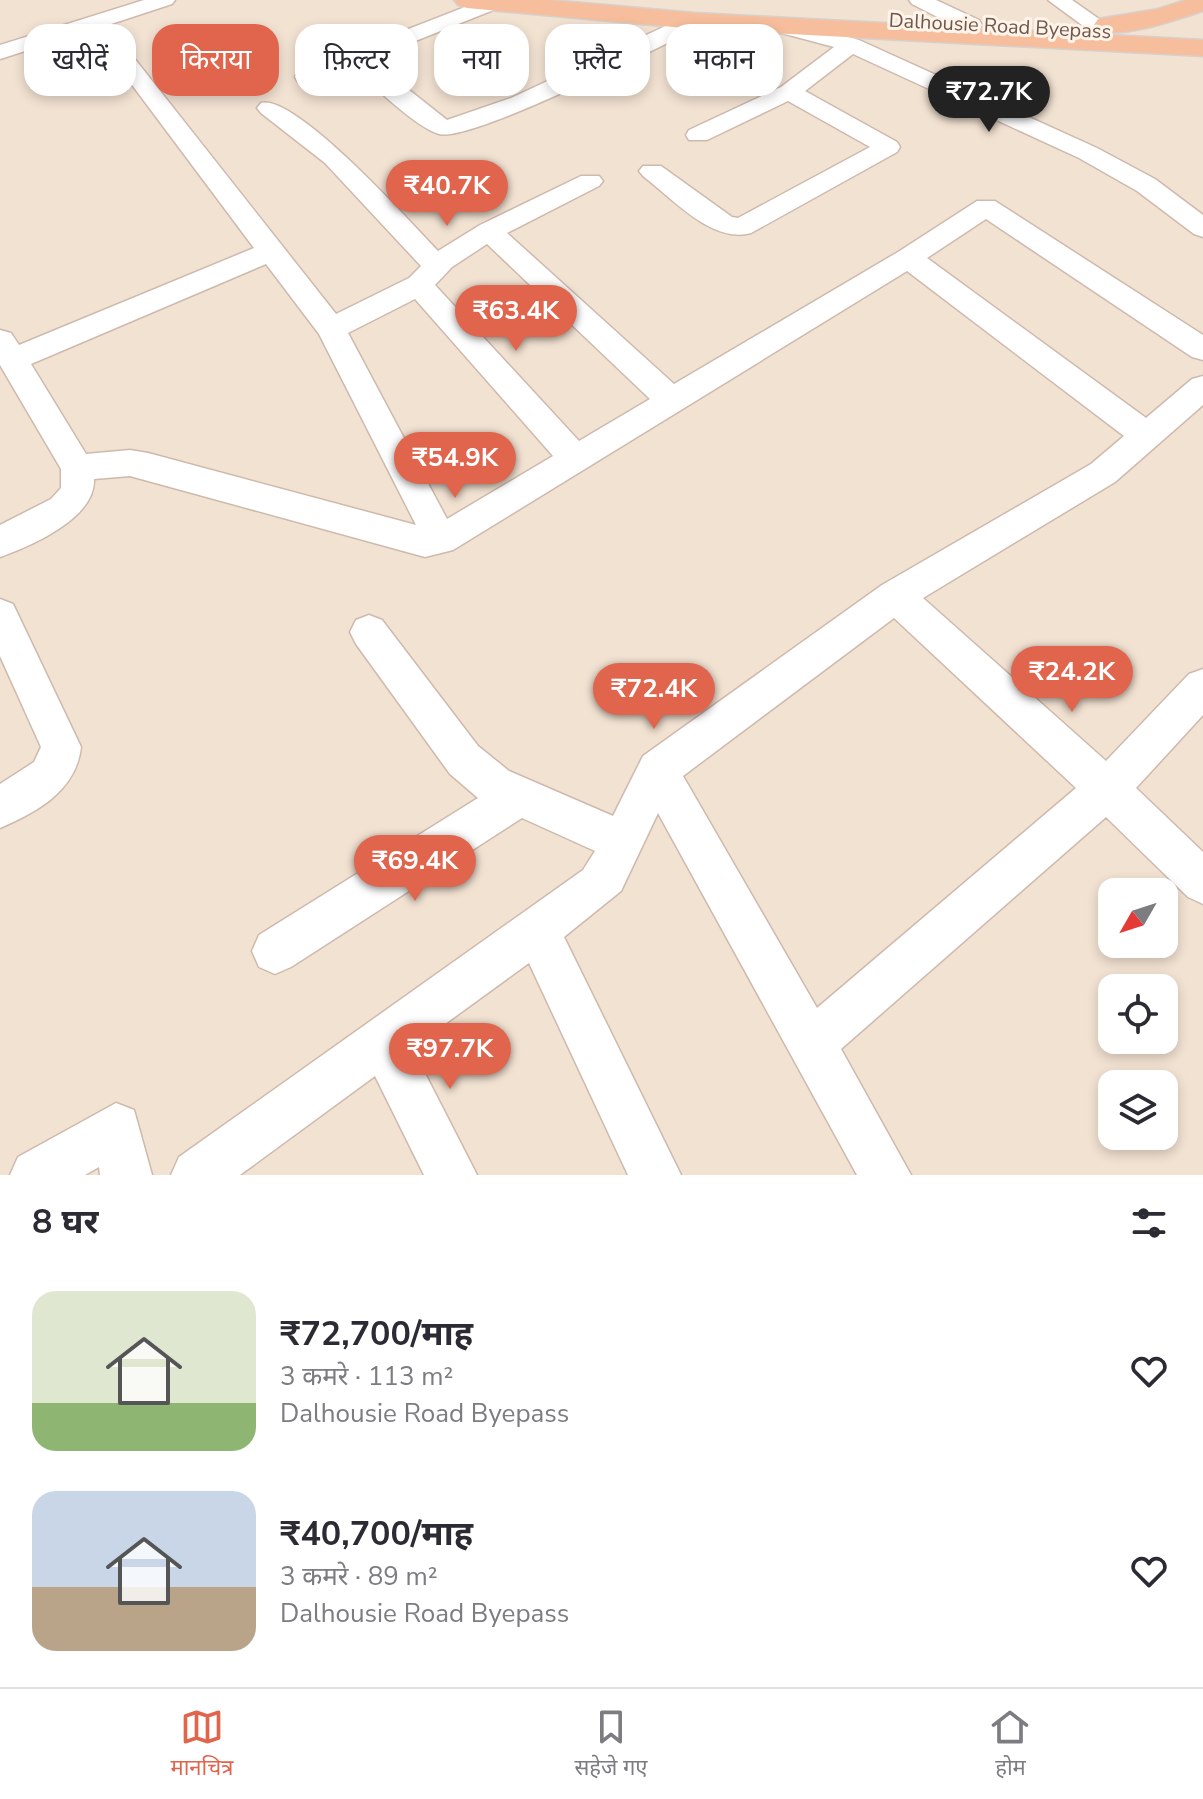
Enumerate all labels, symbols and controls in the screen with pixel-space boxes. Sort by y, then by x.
street label: Dalhousie Road Byepass [888,7,1112,45]
chip: खरीदें [24,24,136,96]
chip: किराया [152,24,279,96]
chip: फ़िल्टर [295,24,418,96]
chip: नया [434,24,529,96]
chip: फ़्लैट [545,24,650,96]
chip: मकान [666,24,783,96]
pin: ₹72.7K [924,66,1054,134]
text: ₹72.7K [946,74,1032,109]
pin: ₹40.7K [382,160,512,228]
text: ₹40.7K [404,168,490,203]
pin: ₹63.4K [451,285,581,353]
text: ₹63.4K [473,293,559,328]
pin: ₹54.9K [390,432,520,500]
text: ₹54.9K [412,440,498,475]
pin: ₹24.2K [1007,646,1137,714]
text: ₹24.2K [1029,654,1115,689]
pin: ₹72.4K [589,663,719,731]
text: ₹72.4K [611,671,697,706]
pin: ₹69.4K [350,835,480,903]
text: ₹69.4K [372,843,458,878]
north arrow [1098,878,1178,958]
map controls [1098,878,1178,1150]
button: locate [1098,974,1178,1054]
pin: ₹97.7K [385,1023,515,1091]
text: ₹97.7K [407,1031,493,1066]
button: layers [1098,1070,1178,1150]
text: 8 घर [32,1199,99,1245]
icon: filters [1127,1201,1171,1245]
text: ₹72,700/माह [280,1311,473,1357]
icon: home [96,1323,192,1419]
icon: heart [1127,1349,1171,1393]
text: 3 कमरे · 113 m² [280,1359,453,1394]
text: Dalhousie Road Byepass [280,1396,569,1431]
text: ₹40,700/माह [280,1511,473,1557]
icon: home [96,1523,192,1619]
icon: heart [1127,1549,1171,1593]
text: 3 कमरे · 89 m² [280,1559,438,1594]
text: Dalhousie Road Byepass [280,1596,569,1631]
tab: मानचित्र [171,1705,233,1784]
tab: सहेजे गए [574,1705,647,1784]
tab: होम [988,1705,1032,1784]

